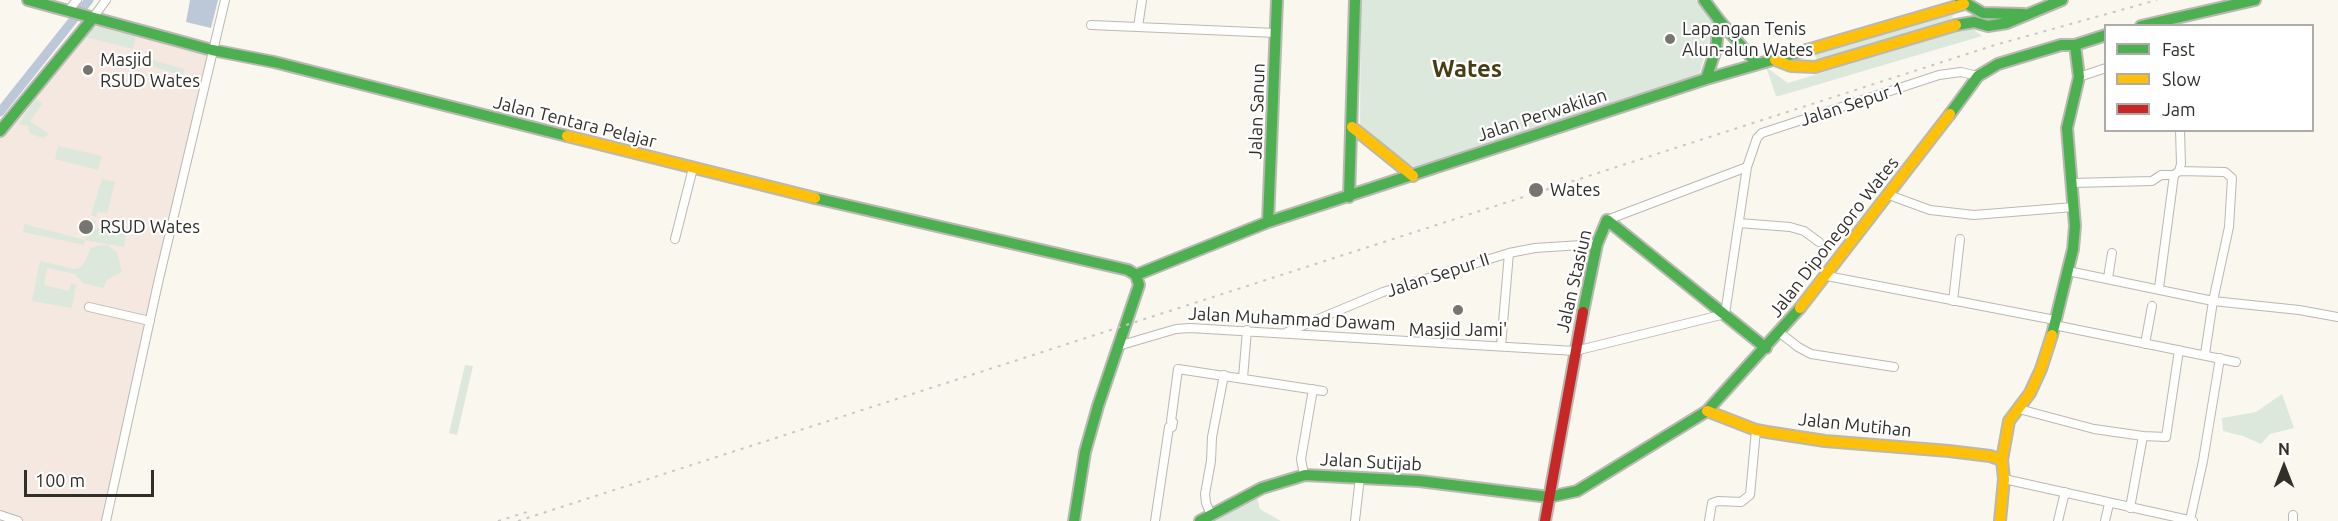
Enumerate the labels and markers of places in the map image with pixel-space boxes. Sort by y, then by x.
place label: Lapangan Tenis Alun-alun Wates [1682,18,1813,60]
marker: Lapangan Tenis Alun-alun Wates [1663,32,1677,46]
place label: Masjid RSUD Wates [100,49,200,92]
marker: Masjid RSUD Wates [81,63,95,77]
place label: Wates [1550,179,1600,201]
marker: Wates [1527,181,1545,199]
place label: RSUD Wates [100,216,200,238]
marker: RSUD Wates [77,218,95,236]
marker: Masjid Jami' [1451,303,1465,317]
place label: Masjid Jami' [1409,319,1507,341]

